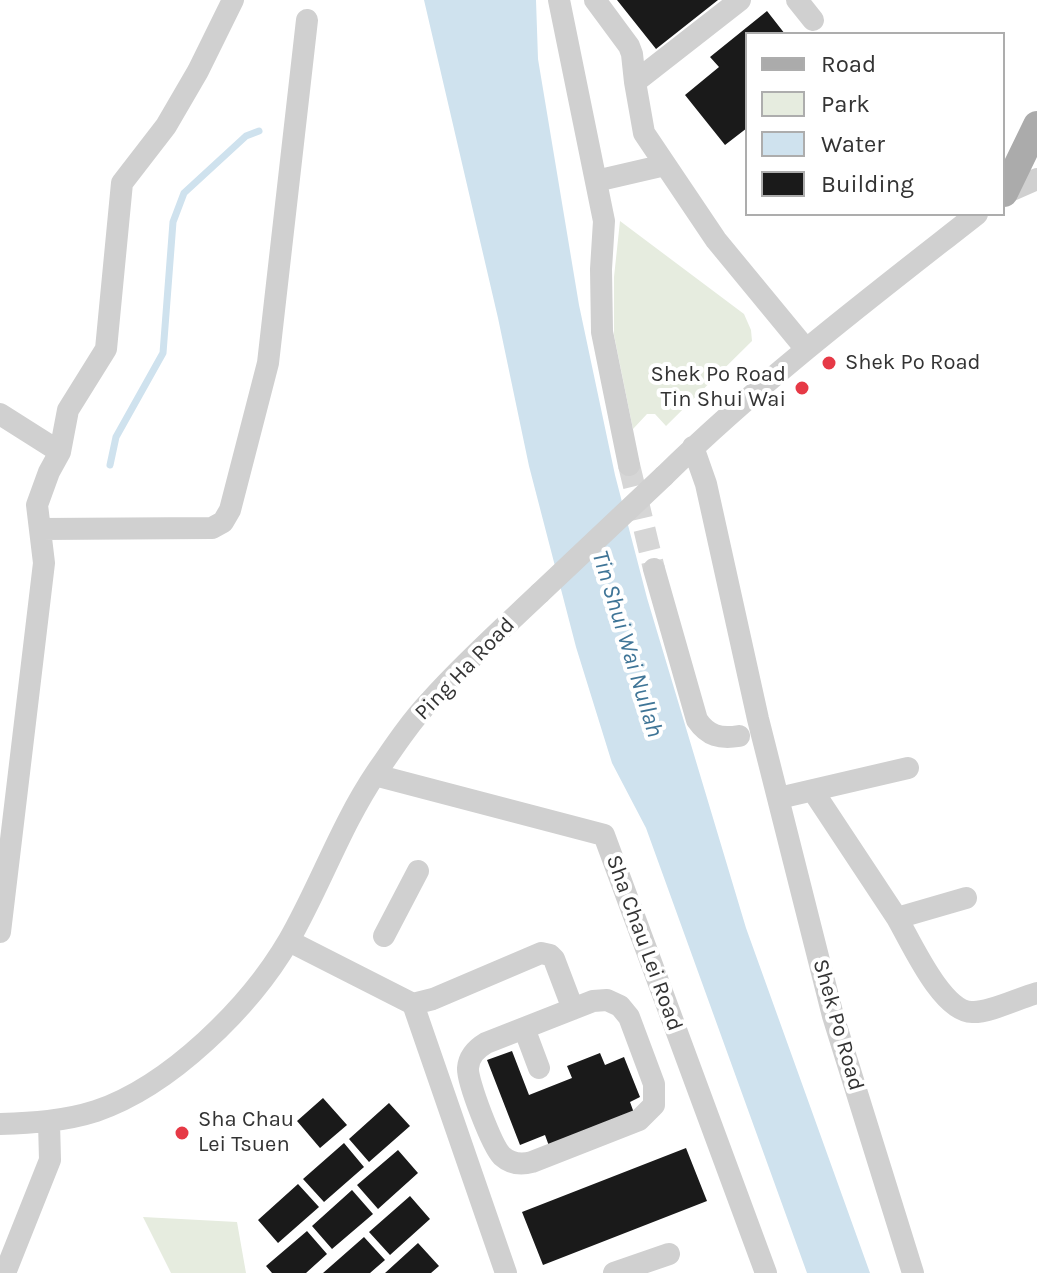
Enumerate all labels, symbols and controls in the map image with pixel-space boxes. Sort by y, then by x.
legend [745,32,1005,216]
text: Road [821,50,876,78]
text: Park [821,90,870,118]
text: Water [821,130,885,158]
text: Building [821,170,914,198]
place label: Shek Po Road [845,350,981,376]
marker: Shek Po Road [820,354,838,372]
place label: Shek Po Road Tin Shui Wai [650,362,786,414]
marker: Shek Po Road Tin Shui Wai [793,379,811,397]
water label: Tin Shui Wai Nullah [585,547,669,741]
street label: Ping Ha Road [410,612,520,726]
street label: Sha Chau Lei Road [600,851,688,1035]
street label: Shek Po Road [807,956,869,1094]
place label: Sha Chau Lei Tsuen [198,1107,294,1158]
marker: Sha Chau Lei Tsuen [173,1124,191,1142]

